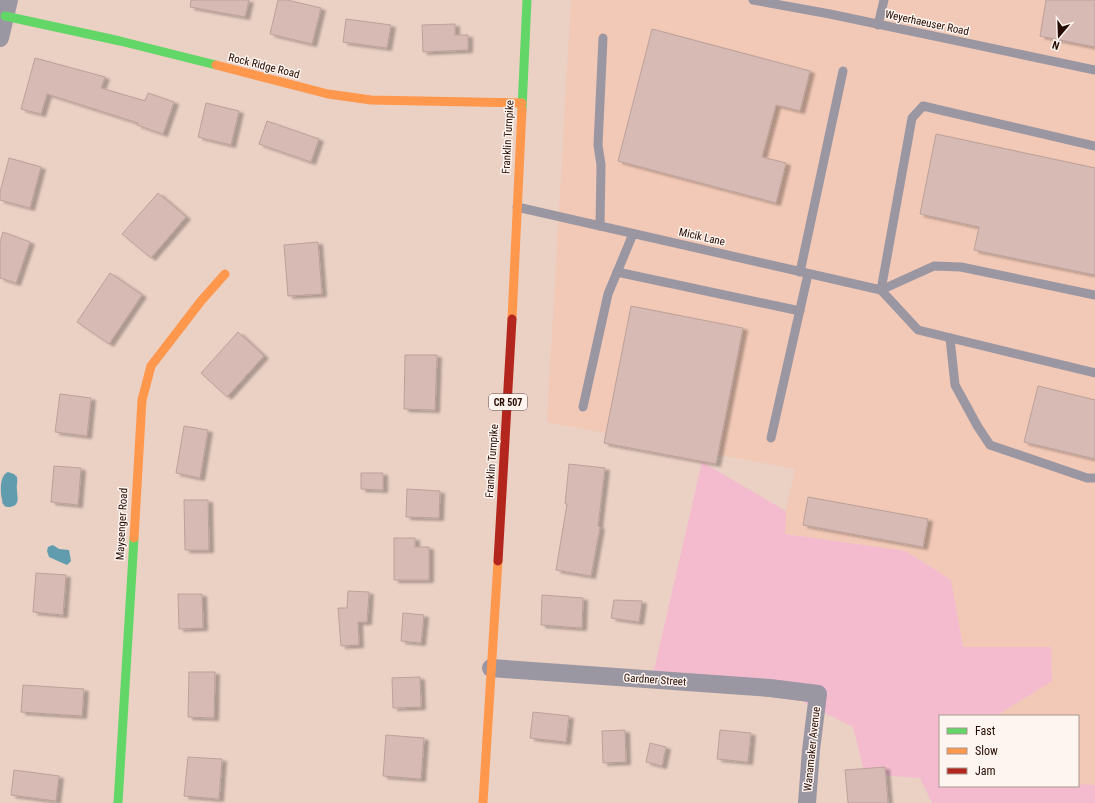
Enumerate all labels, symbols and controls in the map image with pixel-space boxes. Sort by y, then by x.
street label: Weyerhaeuser Road [884,8,970,38]
north arrow [1039,16,1079,56]
text: N [1050,38,1061,52]
street label: Rock Ridge Road [227,51,301,81]
street label: Franklin Turnpike [500,100,516,174]
street label: Micik Lane [678,225,726,249]
road number: CR 507 [489,394,527,410]
street label: Franklin Turnpike [483,424,501,498]
street label: Maysenger Road [114,488,130,560]
street label: Gardner Street [623,671,687,689]
street label: Wanamaker Avenue [801,706,823,792]
legend [939,715,1079,787]
text: Fast [975,724,996,738]
text: Slow [975,744,998,758]
text: Jam [975,764,996,778]

